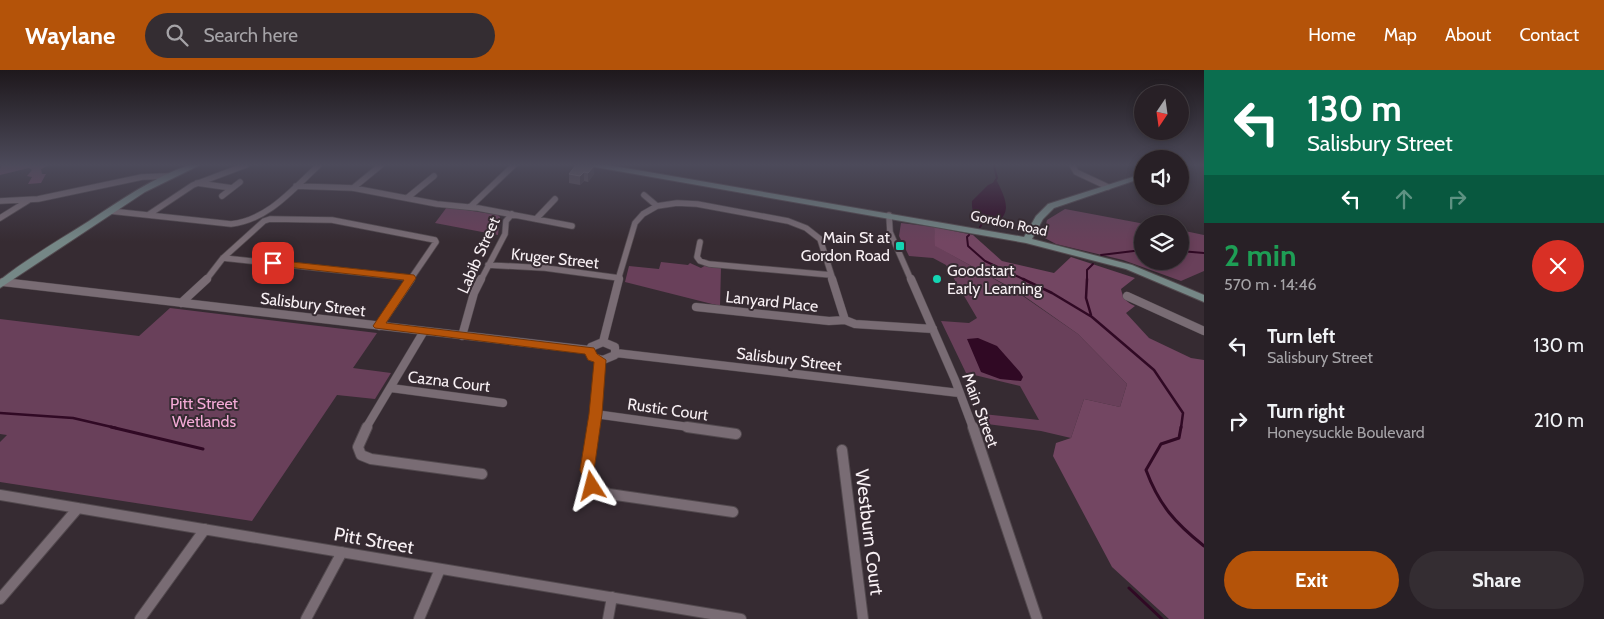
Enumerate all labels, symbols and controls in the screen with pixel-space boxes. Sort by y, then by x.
search box [145,13,495,58]
text: Waylane [25,21,115,50]
icon: search [163,21,191,49]
text: Search here [203,24,298,47]
text: Home [1308,24,1356,46]
text: Map [1384,24,1417,46]
text: About [1445,24,1491,46]
text: Contact [1519,24,1579,46]
north arrow [1134,85,1189,140]
map controls [1134,85,1189,270]
text: 130 m [1307,87,1402,130]
icon: left [1224,90,1289,155]
text: Salisbury Street [1307,130,1453,157]
button: sound [1134,150,1189,205]
icon: left [1337,185,1365,213]
icon: ahead [1390,185,1418,213]
icon: right [1443,185,1471,213]
street label: Gordon Road [969,206,1049,240]
street label: Labib Street [453,214,504,296]
button: layers [1134,215,1189,270]
place label: Main St at Gordon Road [801,228,891,265]
text: 2 min [1224,237,1296,274]
marker: Main St at Gordon Road [894,240,906,252]
button: close [1532,240,1584,292]
pin [252,242,294,284]
street label: Kruger Street [510,244,601,273]
icon: arrive [259,249,287,277]
place label: Goodstart Early Learning [947,261,1043,298]
marker: Goodstart Early Learning [931,273,943,285]
text: 570 m · 14:46 [1224,275,1317,294]
street label: Lanyard Place [725,287,819,316]
street label: Salisbury Street [259,289,367,320]
text: Turn left [1267,325,1335,348]
icon: left [1224,332,1252,360]
text: 130 m [1533,334,1584,357]
street label: Salisbury Street [735,344,843,375]
text: Salisbury Street [1267,348,1373,367]
street label: Cazna Court [407,367,492,396]
street label: Main Street [958,370,1003,450]
park label: Pitt Street Wetlands [170,394,239,431]
street label: Rustic Court [626,394,710,425]
text: Turn right [1267,400,1345,423]
icon: right [1224,407,1252,435]
text: 210 m [1534,409,1584,432]
text: Honeysuckle Boulevard [1267,423,1425,442]
position arrow [565,459,617,511]
street label: Westburn Court [850,468,889,597]
street label: Pitt Street [332,522,416,559]
button: Exit [1224,551,1399,609]
button: Share [1409,551,1584,609]

